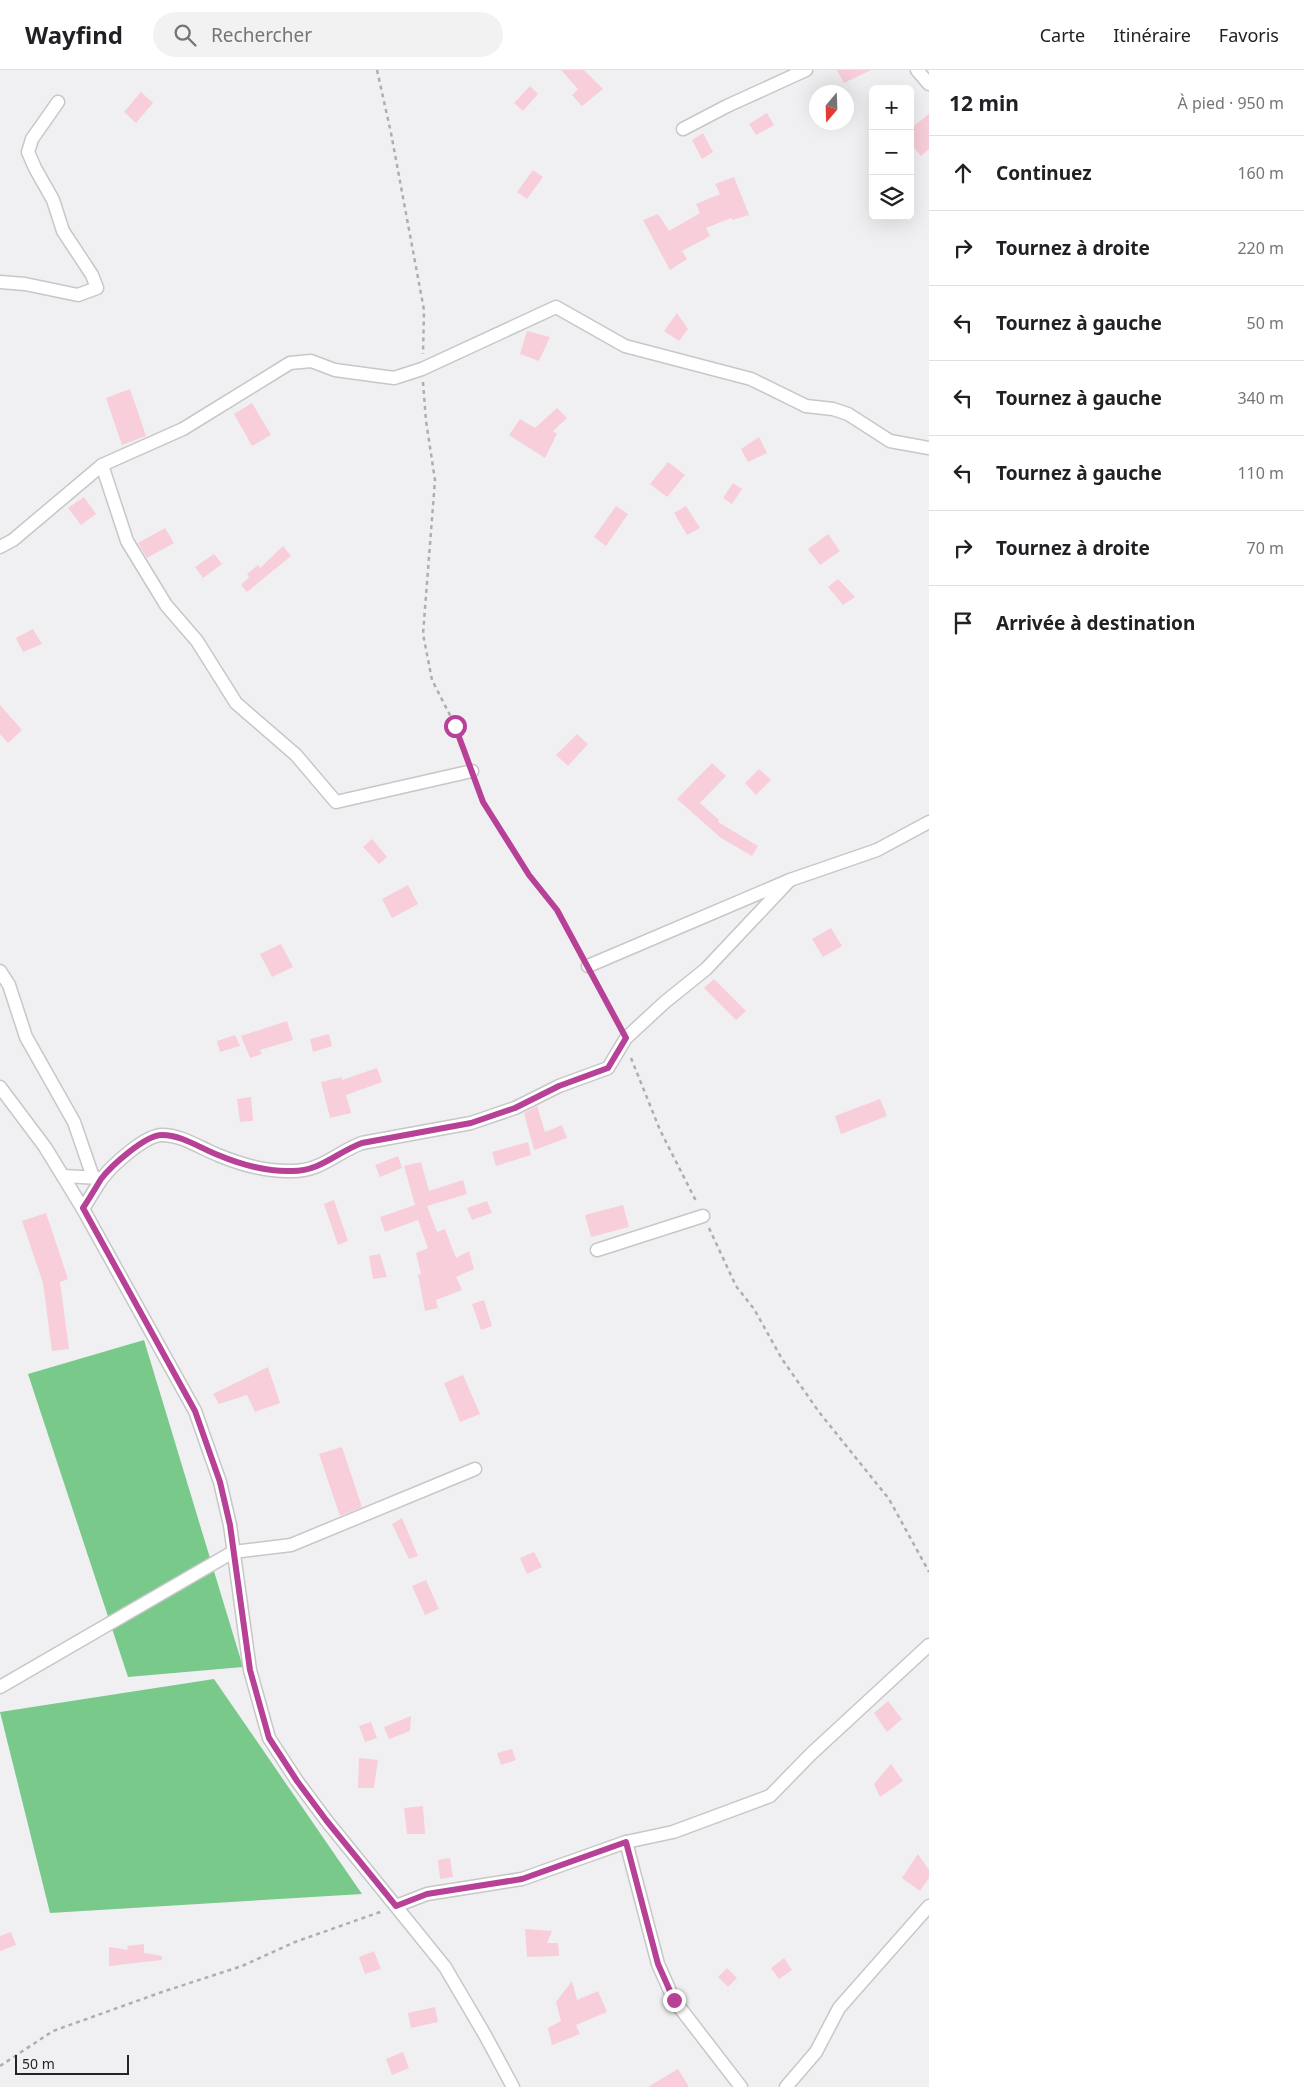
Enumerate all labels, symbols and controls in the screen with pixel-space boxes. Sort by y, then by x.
search box [153,12,503,57]
text: Wayfind [25,18,123,51]
icon: search [171,21,199,49]
text: Rechercher [211,22,312,48]
text: Carte [1040,23,1085,47]
text: Itinéraire [1113,23,1191,47]
text: Favoris [1219,23,1279,47]
north arrow [809,85,854,130]
map controls [869,85,914,220]
button: + [869,85,914,130]
text: 12 min [949,89,1019,117]
text: À pied · 950 m [1178,92,1284,114]
button: − [869,130,914,175]
icon: ahead [949,159,977,187]
text: Continuez [996,160,1092,186]
text: 160 m [1237,162,1284,184]
button: layers [869,175,914,220]
icon: right [949,234,977,262]
text: Tournez à droite [996,235,1150,261]
text: 220 m [1237,237,1284,259]
icon: left [949,309,977,337]
text: Tournez à gauche [996,310,1162,336]
text: 50 m [1247,312,1284,334]
icon: left [949,384,977,412]
text: Tournez à gauche [996,385,1162,411]
text: 340 m [1237,387,1284,409]
icon: left [949,459,977,487]
text: Tournez à gauche [996,460,1162,486]
text: 110 m [1237,462,1284,484]
icon: right [949,534,977,562]
text: Tournez à droite [996,535,1150,561]
text: 70 m [1247,537,1284,559]
icon: arrive [949,609,977,637]
text: Arrivée à destination [996,610,1195,636]
route start [444,715,467,738]
route end [663,1989,686,2012]
scale bar [15,2052,129,2075]
text: 50 m [22,2054,55,2073]

